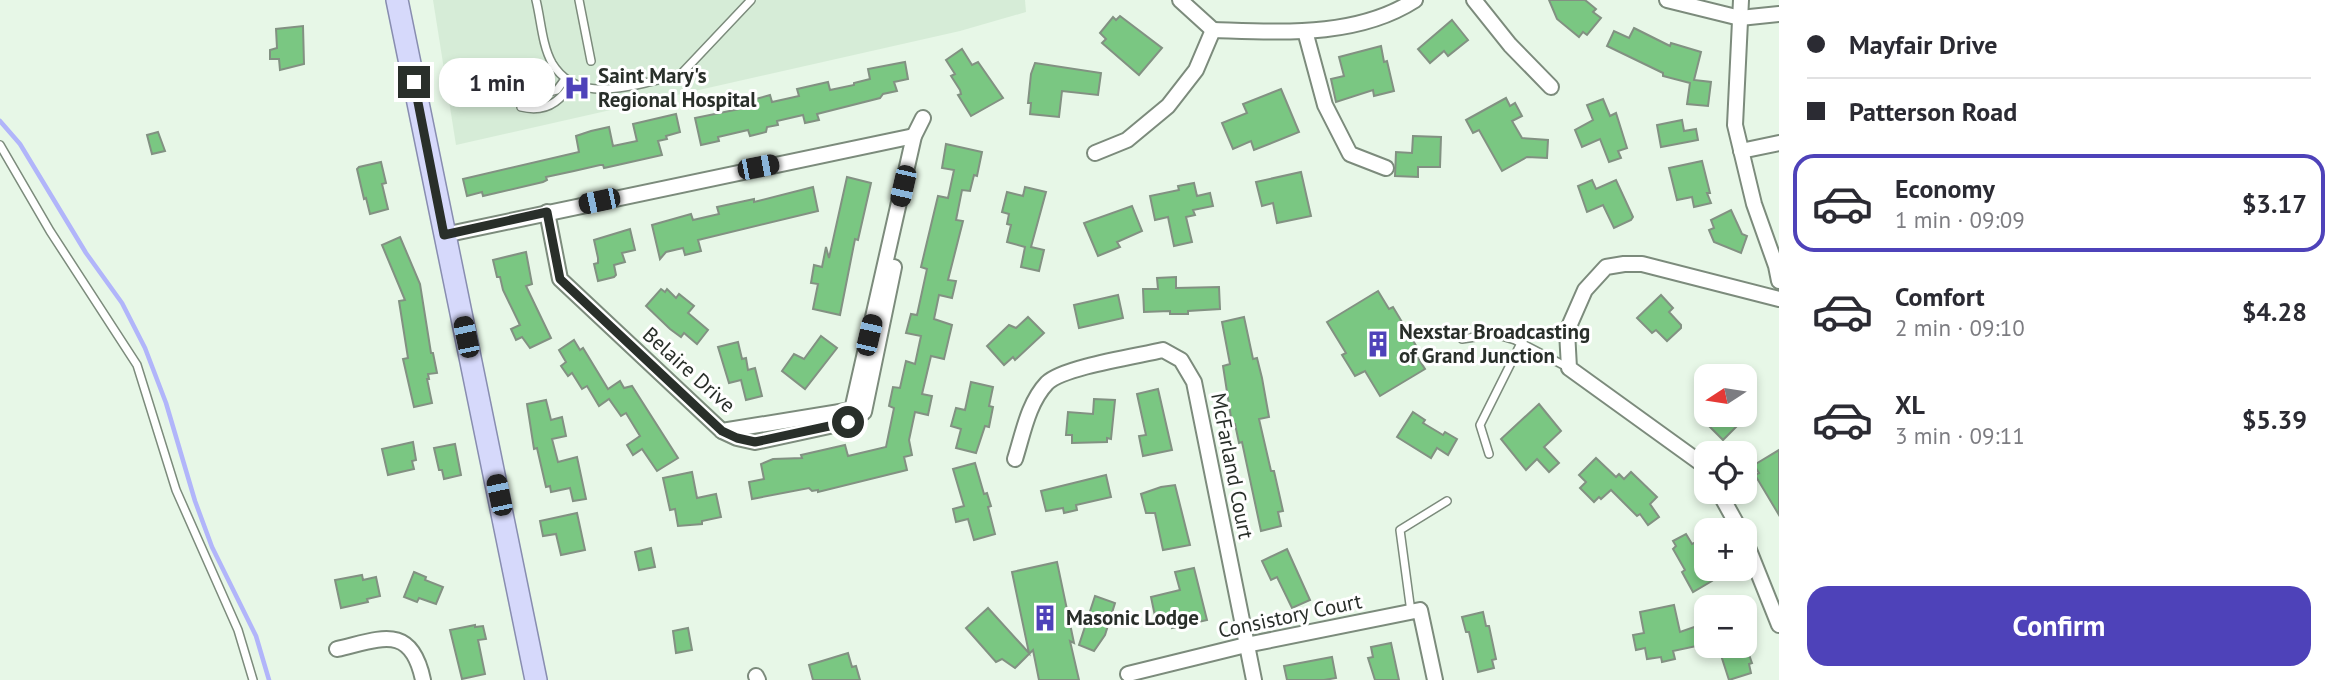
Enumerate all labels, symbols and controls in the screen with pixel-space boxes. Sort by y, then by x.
text: Mayfair Drive [1849,28,1997,61]
callout: 1 min [438,57,554,106]
place label: Saint Mary's Regional Hospital [598,62,757,113]
route end [398,66,430,98]
text: 1 min [469,68,525,97]
hospital icon: Saint Mary's Regional Hospital [562,73,592,103]
text: Patterson Road [1849,95,2017,128]
car [736,153,781,181]
car [889,163,918,209]
icon: car [1811,172,1874,235]
text: Economy [1895,172,1995,205]
car [577,186,622,216]
text: $3.17 [2242,187,2307,220]
text: 1 min · 09:09 [1895,205,2025,234]
icon: car [1811,280,1874,343]
text: Comfort [1895,280,1985,313]
text: $4.28 [2242,295,2307,328]
car [855,312,884,358]
text: 2 min · 09:10 [1895,313,2025,342]
car [452,314,481,360]
place label: Nexstar Broadcasting of Grand Junction [1399,318,1590,369]
street label: Belaire Drive [637,321,741,418]
building icon: Nexstar Broadcasting of Grand Junction [1363,329,1393,359]
north arrow [1694,364,1757,427]
map controls [1694,364,1757,658]
icon: car [1811,388,1874,451]
text: XL [1895,388,1925,421]
street label: McFarland Court [1205,391,1260,541]
text: $5.39 [2242,403,2307,436]
route start [832,406,864,438]
text: 3 min · 09:11 [1895,421,2025,450]
button: locate [1694,441,1757,504]
car [485,472,514,518]
button: + [1694,518,1757,581]
button: Confirm [1807,586,2311,666]
street label: Consistory Court [1216,587,1364,644]
button: − [1694,595,1757,658]
building icon: Masonic Lodge [1030,603,1060,633]
place label: Masonic Lodge [1066,604,1199,631]

